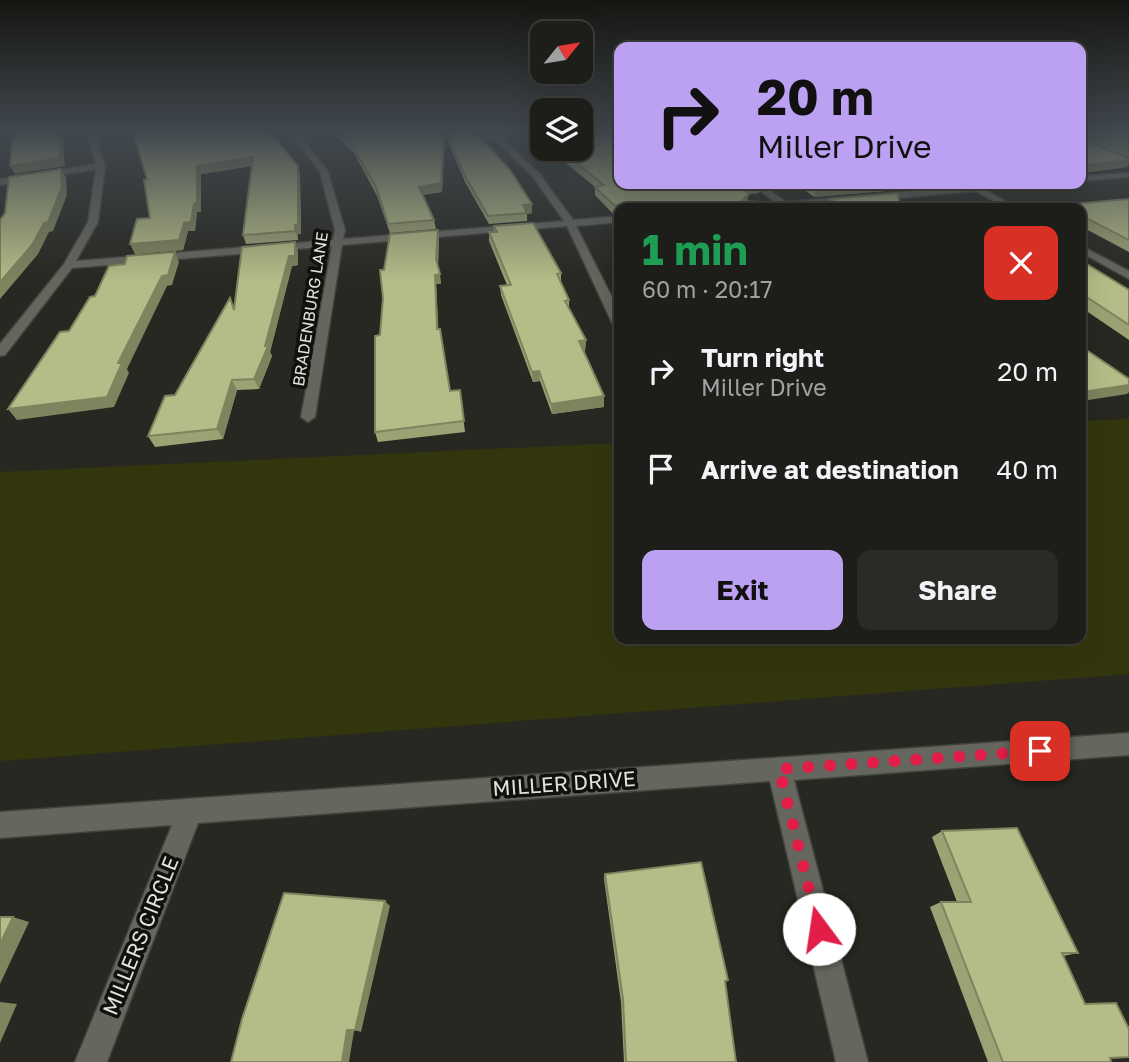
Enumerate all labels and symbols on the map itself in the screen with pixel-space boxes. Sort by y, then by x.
north arrow [530,21,593,84]
street label: BRADENBURG LANE [288,230,332,388]
pin [1010,721,1070,781]
street label: MILLER DRIVE [492,765,636,801]
street label: MILLERS CIRCLE [96,853,184,1019]
position arrow [782,892,856,966]

